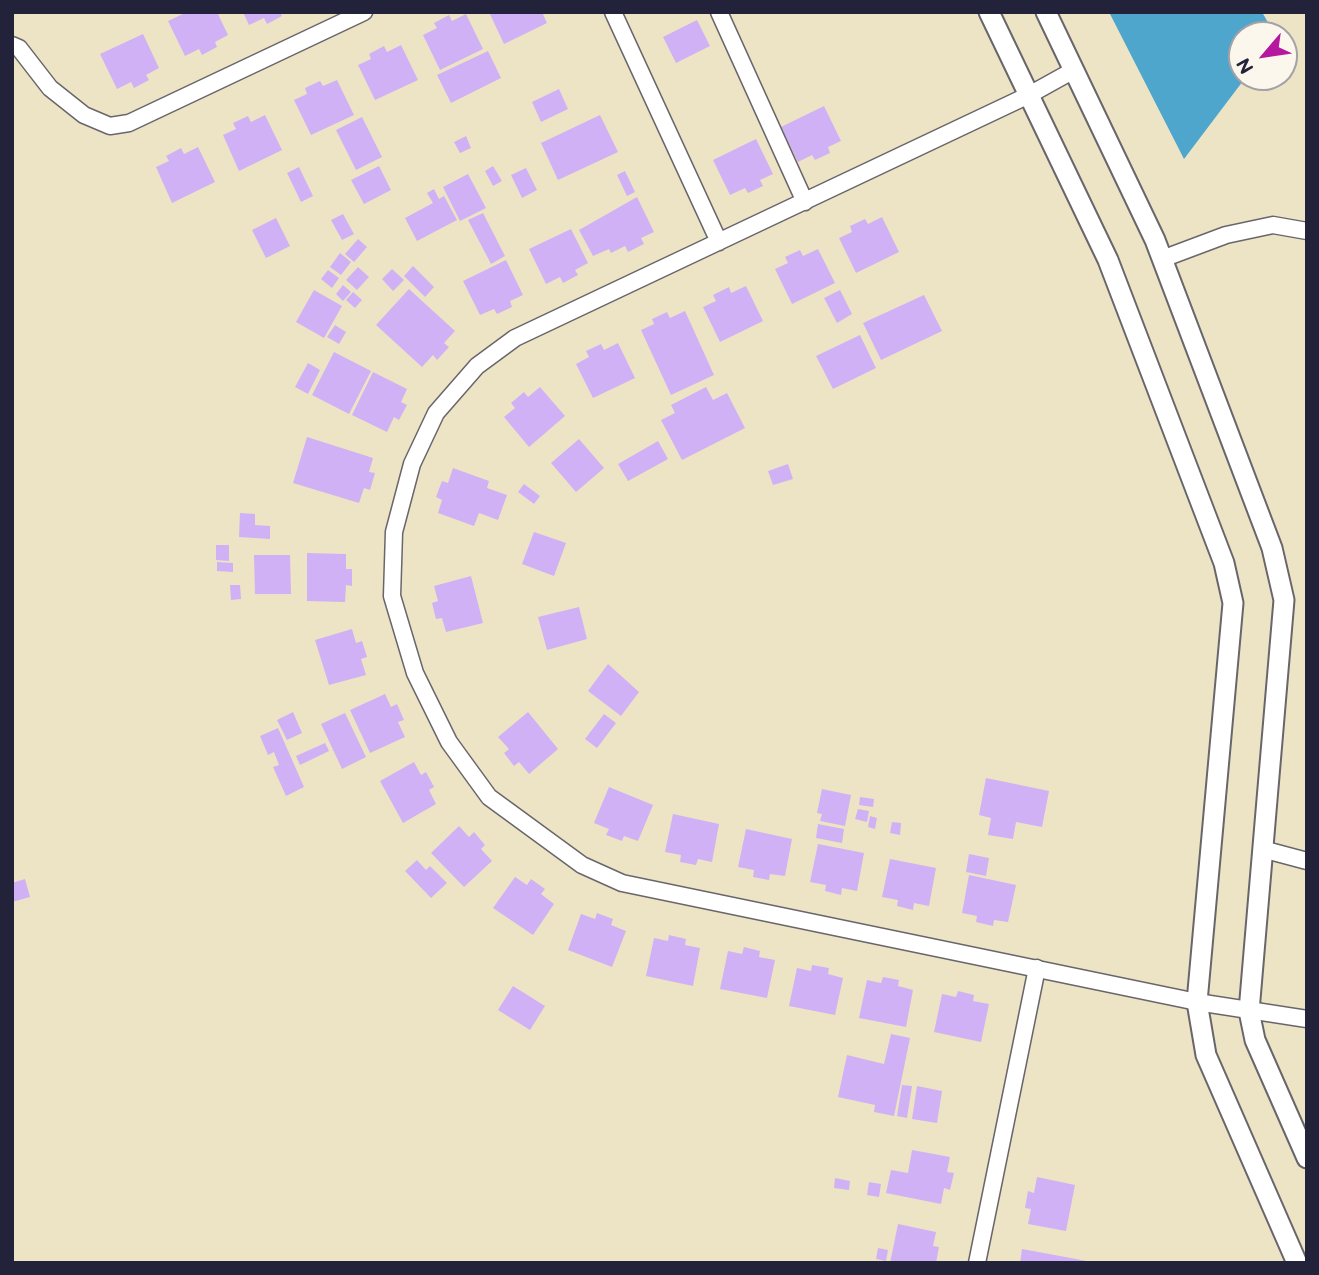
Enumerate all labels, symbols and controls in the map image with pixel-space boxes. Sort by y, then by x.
north arrow [1228,21,1298,91]
text: N [1232,54,1259,77]

